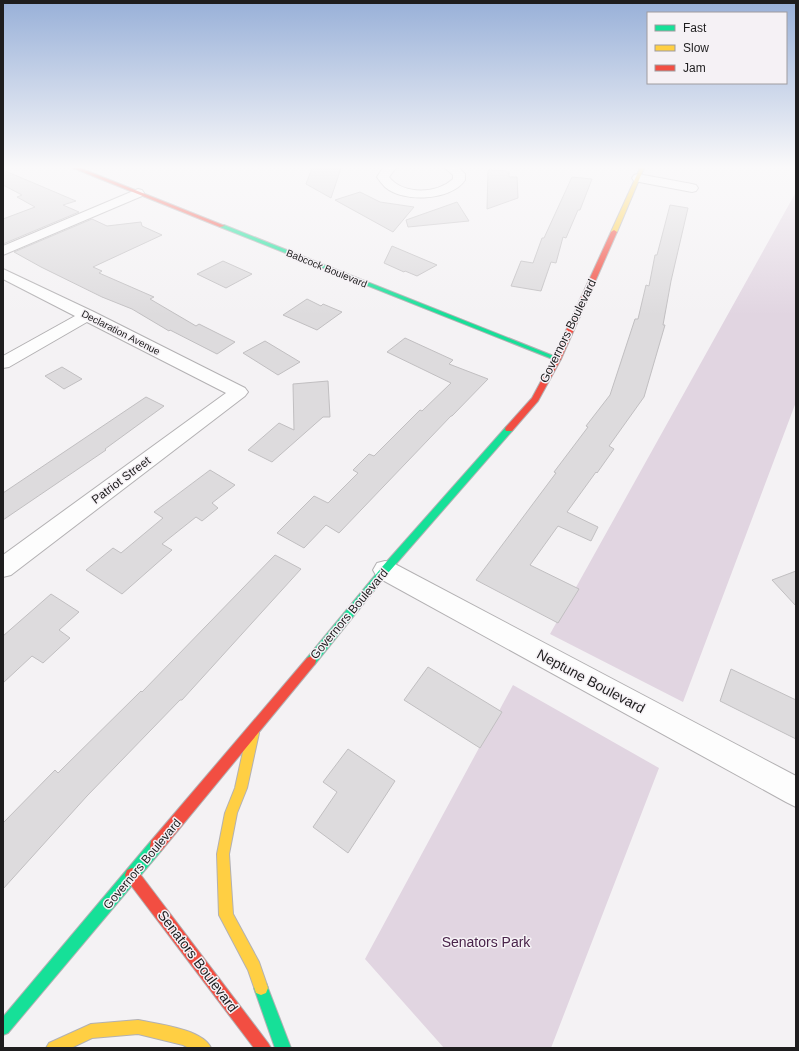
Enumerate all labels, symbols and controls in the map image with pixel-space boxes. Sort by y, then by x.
legend [647,12,787,84]
text: Fast [683,21,707,35]
text: Slow [683,41,709,55]
text: Jam [683,61,706,75]
street label: Babcock Boulevard [285,247,369,290]
street label: Governors Boulevard [537,277,599,385]
street label: Declaration Avenue [80,308,162,357]
street label: Patriot Street [89,453,154,507]
street label: Governors Boulevard [307,566,391,662]
street label: Neptune Boulevard [534,646,648,716]
street label: Governors Boulevard [100,816,184,912]
street label: Senators Boulevard [155,907,241,1015]
park label: Senators Park [442,934,531,950]

